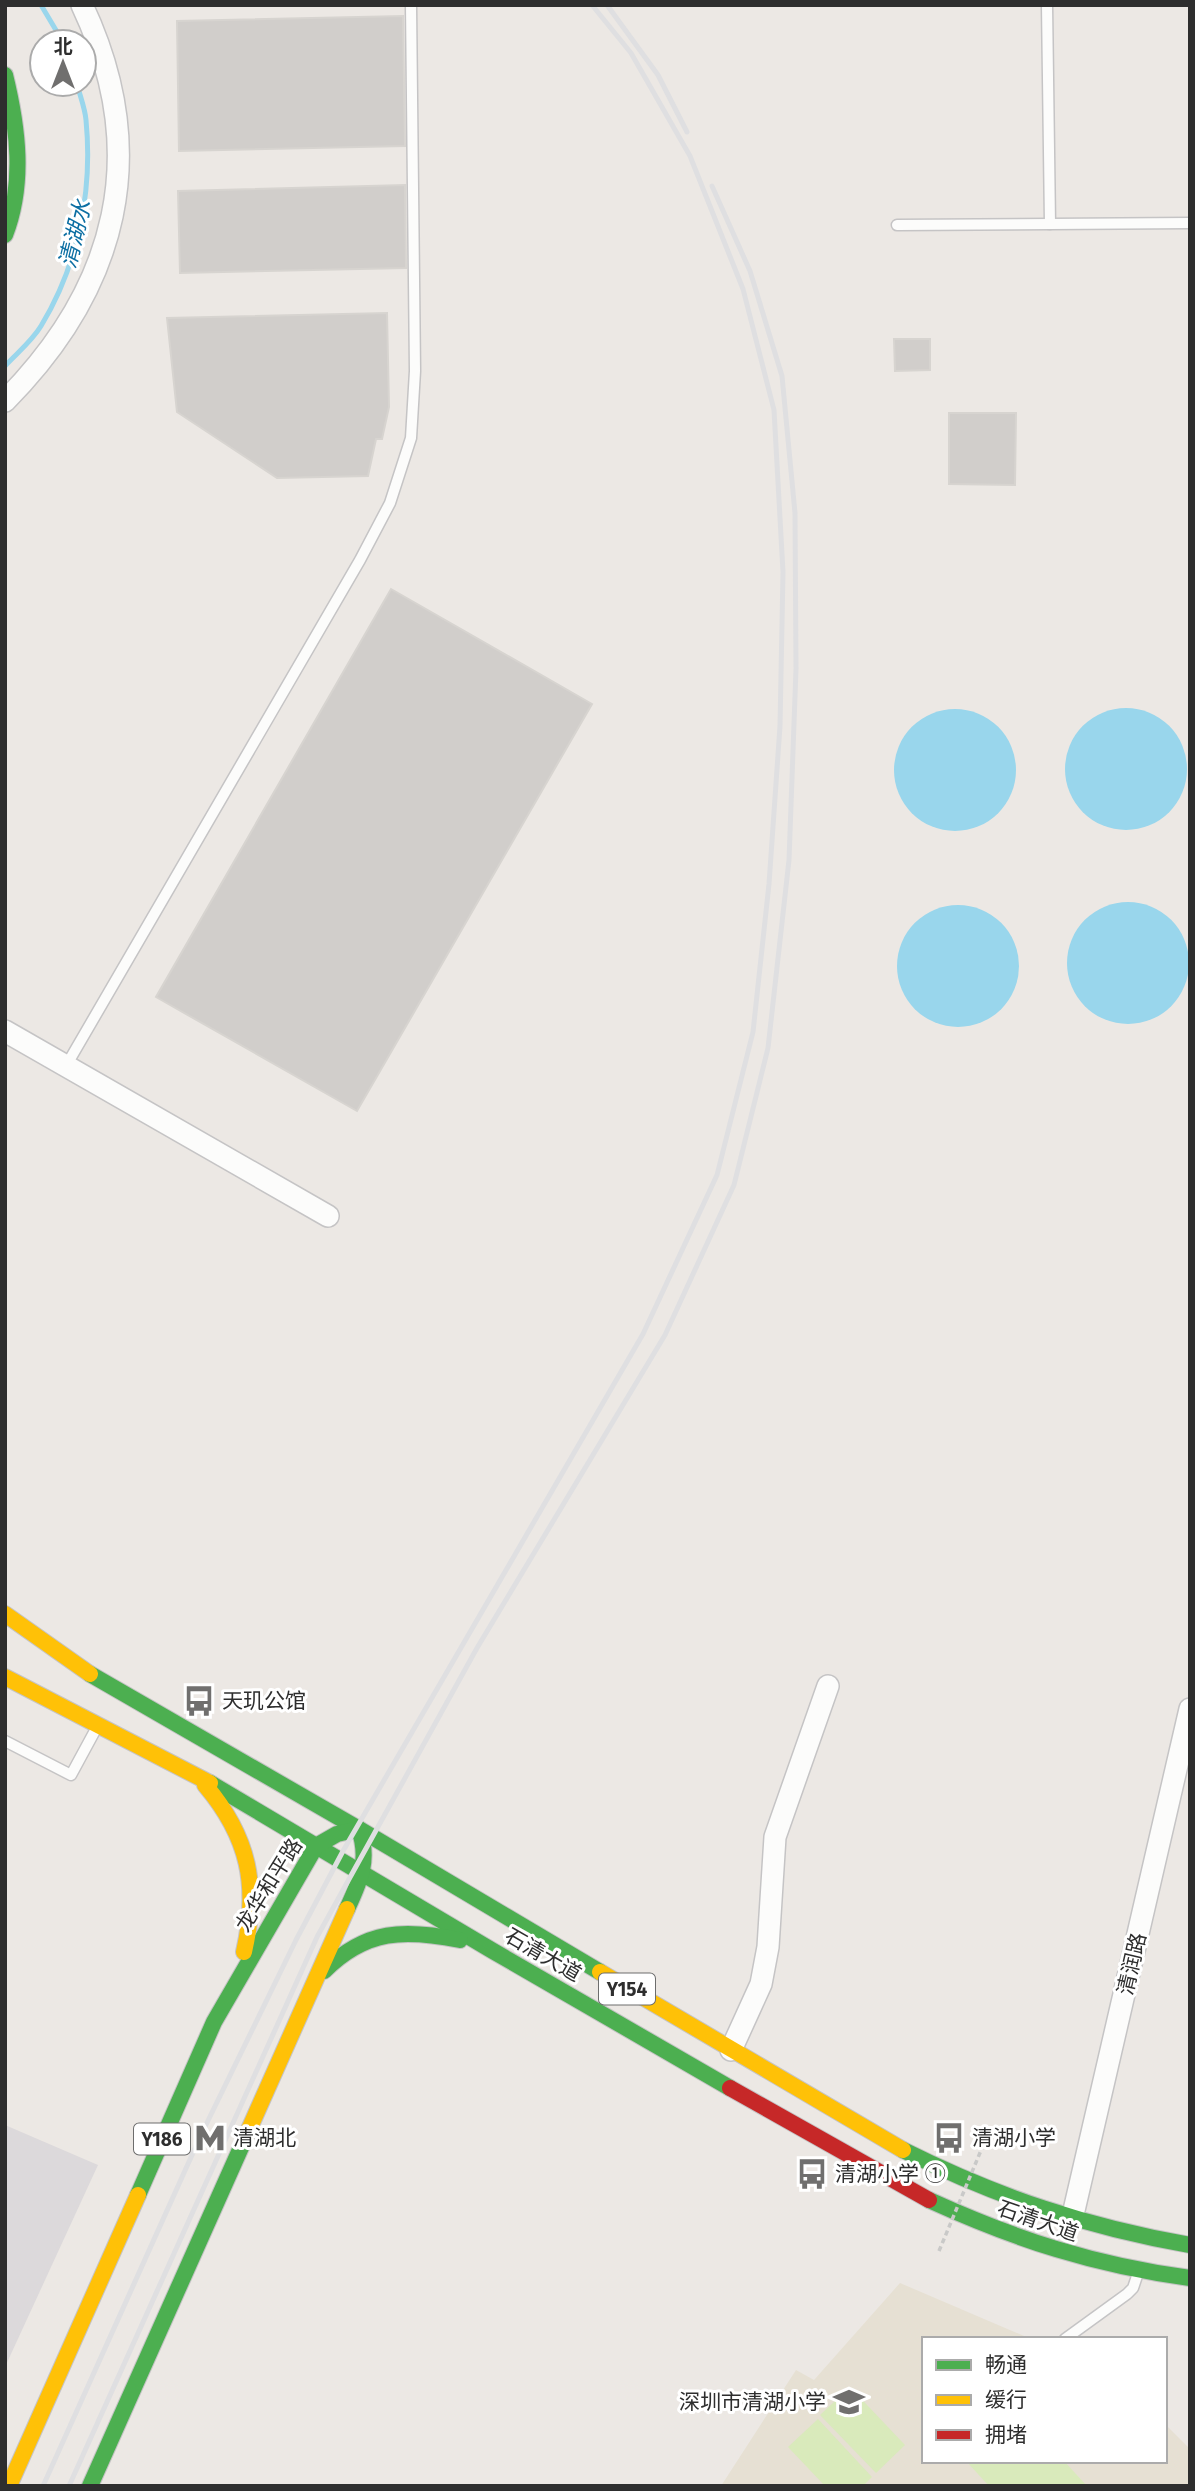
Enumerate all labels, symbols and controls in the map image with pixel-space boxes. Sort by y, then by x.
north arrow [28,28,98,98]
text: 北 [53,35,73,58]
water label: 清湖水 [53,196,97,271]
bus stop icon: 天玑公馆 [182,1684,216,1718]
place label: 天玑公馆 [222,1688,306,1714]
street label: 龙华和平路 [230,1834,308,1936]
street label: 石清大道 [500,1923,586,1987]
street label: 清润路 [1112,1930,1152,1998]
road number: Y154 [599,1974,655,2005]
metro station icon: 清湖北 [193,2121,227,2155]
bus stop icon: 清湖小学 [932,2121,966,2155]
road number: Y186 [134,2124,190,2154]
place label: 清湖北 [233,2125,296,2151]
place label: 清湖小学 [972,2125,1056,2151]
bus stop icon: 清湖小学 ① [795,2157,829,2191]
place label: 清湖小学 ① [835,2161,946,2187]
street label: 石清大道 [994,2195,1082,2247]
legend [922,2337,1167,2463]
text: 畅通 [985,2352,1027,2378]
school or university icon: 深圳市清湖小学 [832,2385,866,2419]
text: 缓行 [985,2387,1027,2413]
place label: 深圳市清湖小学 [679,2389,826,2415]
text: 拥堵 [985,2422,1027,2448]

